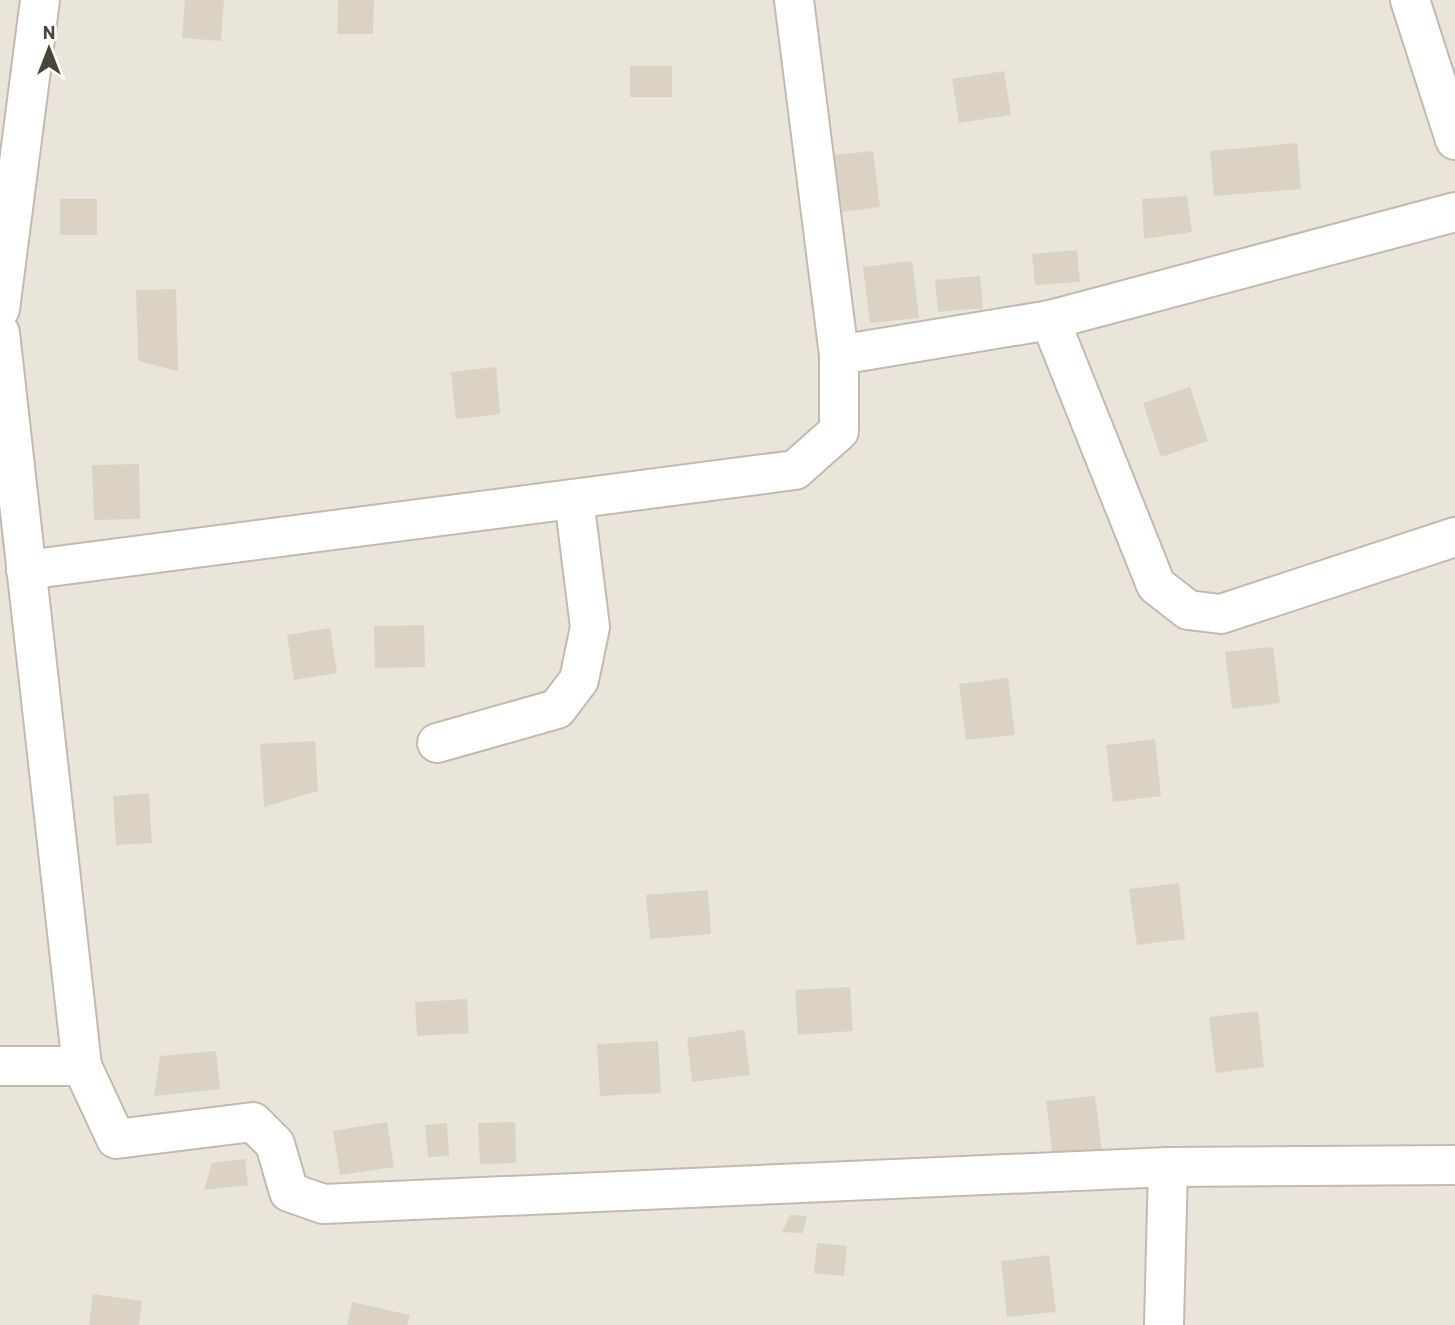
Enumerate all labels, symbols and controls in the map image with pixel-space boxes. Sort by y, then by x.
north arrow [14,14,84,84]
text: N [43,20,55,43]

